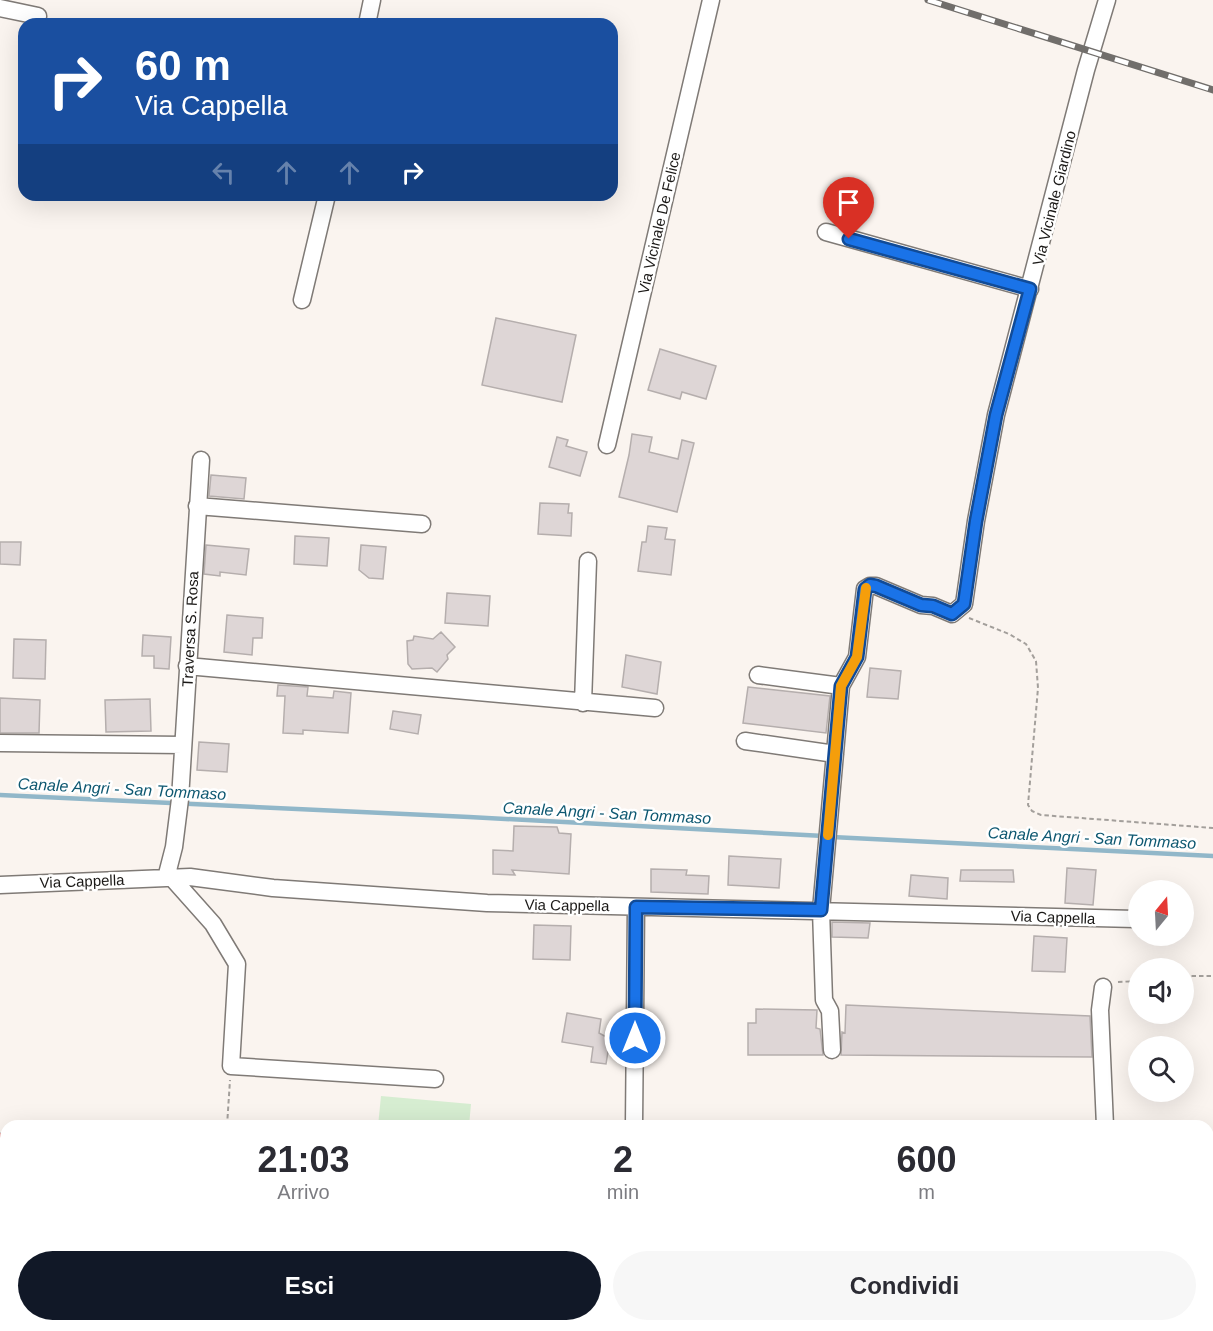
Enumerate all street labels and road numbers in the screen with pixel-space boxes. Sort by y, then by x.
street label: Via Vicinale Giardino [1029,129,1079,267]
street label: Via Vicinale De Felice [634,150,684,296]
street label: Traversa S. Rosa [178,570,202,687]
street label: Via Cappella [39,871,125,891]
street label: Via Cappella [524,896,610,914]
street label: Via Cappella [1010,907,1096,927]

